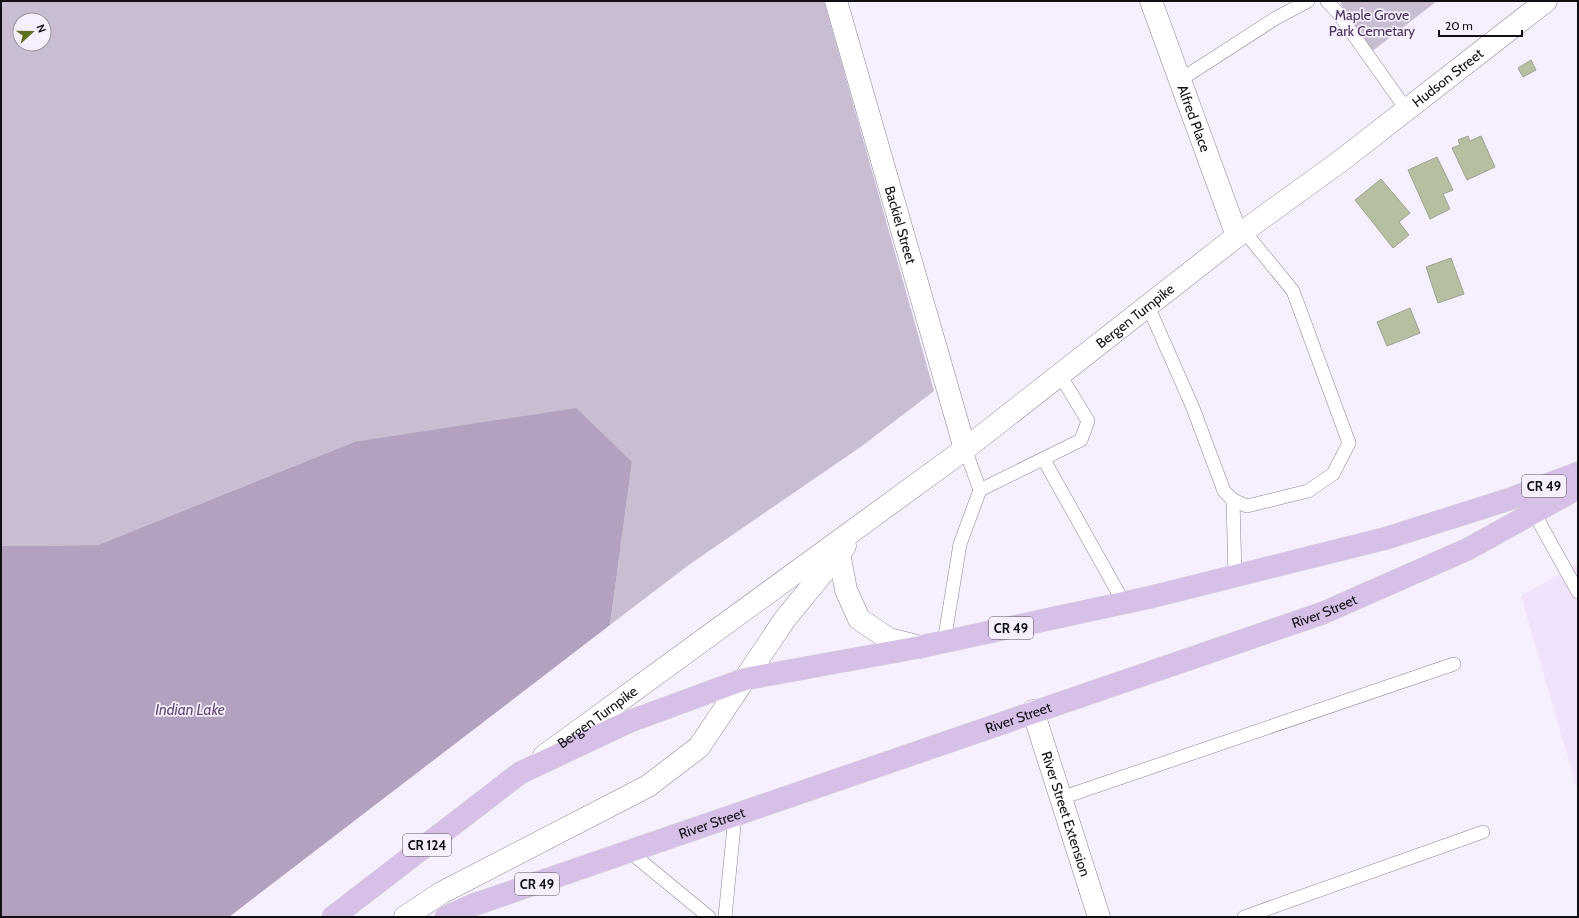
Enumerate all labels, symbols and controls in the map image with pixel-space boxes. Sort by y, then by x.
park label: Maple Grove Park Cemetary [1329,6,1415,40]
north arrow [12,12,52,52]
scale bar [1439,12,1522,38]
text: 20 m [1445,18,1473,33]
text: N [33,22,49,35]
street label: Hudson Street [1408,44,1487,111]
street label: Alfred Place [1173,82,1214,154]
street label: Backiel Street [881,184,920,266]
street label: Bergen Turnpike [1092,280,1178,352]
road number: CR 49 [1522,475,1566,497]
street label: River Street [1289,590,1360,632]
road number: CR 49 [989,617,1033,639]
street label: Bergen Turnpike [554,682,641,752]
street label: River Street [983,698,1054,737]
water label: Indian Lake [155,701,225,719]
street label: River Street Extension [1037,749,1094,879]
street label: River Street [676,803,748,843]
road number: CR 124 [403,834,451,856]
road number: CR 49 [515,873,559,895]

